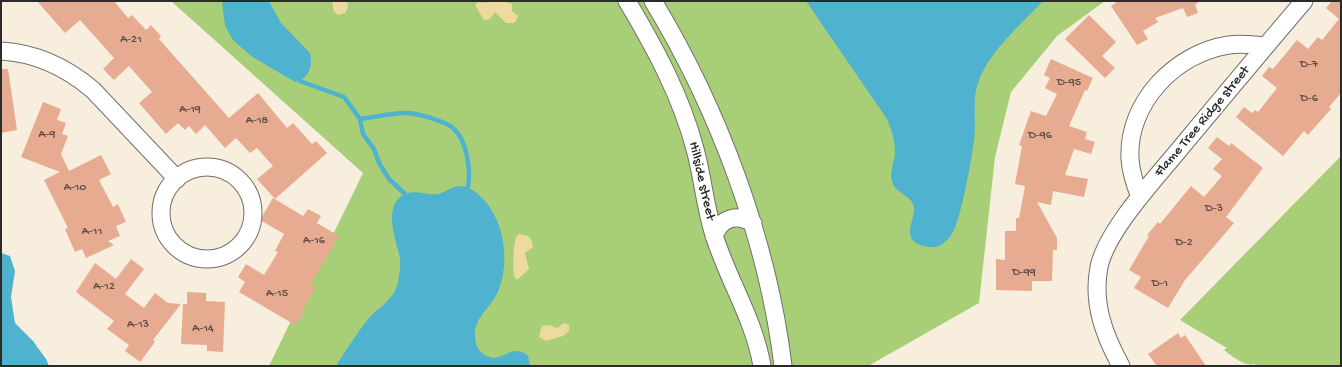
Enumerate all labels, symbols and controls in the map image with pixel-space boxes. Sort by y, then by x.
house number: A-21 [120,33,142,47]
house number: D-7 [1300,58,1318,72]
street label: Flame Tree Ridge street [1152,63,1254,181]
house number: D-95 [1057,76,1081,90]
house number: D-6 [1300,92,1318,106]
house number: A-19 [179,103,201,117]
house number: A-18 [246,114,268,128]
house number: A-9 [39,128,55,142]
house number: D-96 [1028,129,1052,143]
street label: Hillside street [684,140,718,222]
house number: A-10 [64,181,86,195]
house number: D-3 [1205,202,1223,216]
house number: A-11 [82,225,102,239]
house number: A-16 [303,234,325,248]
house number: D-2 [1175,236,1193,250]
house number: D-99 [1012,266,1036,280]
house number: D-1 [1152,277,1168,291]
house number: A-12 [93,280,115,294]
house number: A-15 [266,287,288,301]
house number: A-13 [127,318,149,332]
house number: A-14 [192,322,214,336]

